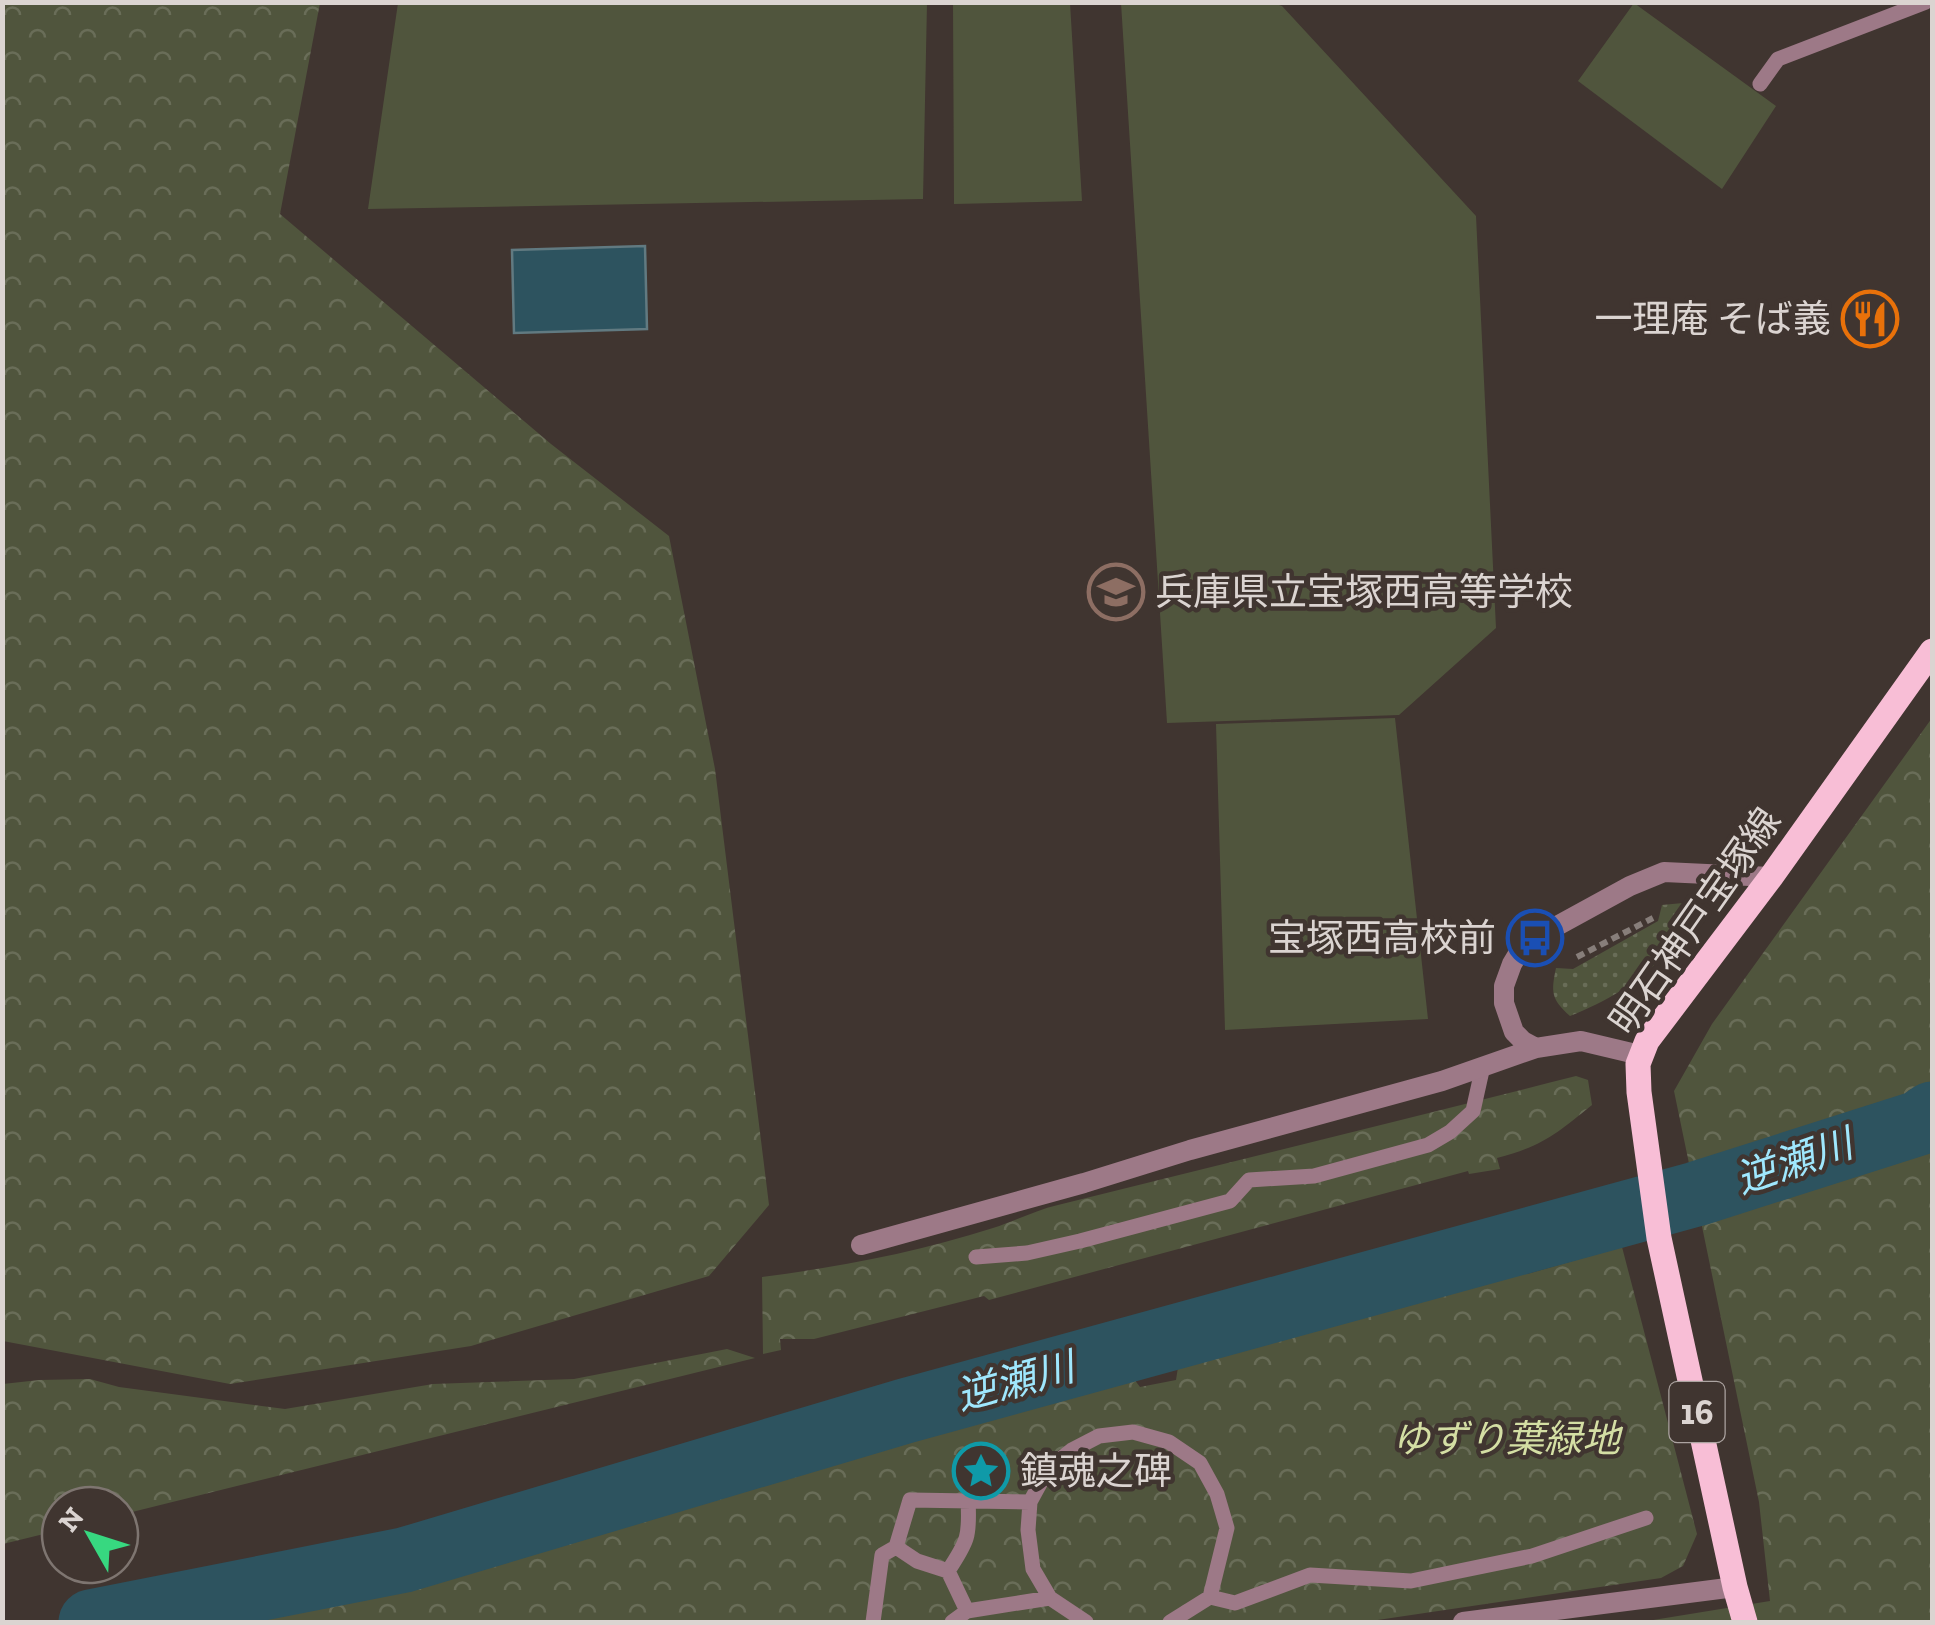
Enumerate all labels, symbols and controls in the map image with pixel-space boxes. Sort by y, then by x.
restaurant icon: 一理庵 そば義 [1840,289,1900,349]
place label: 一理庵 そば義 [1594,296,1831,342]
school or university icon: 兵庫県立宝塚西高等学校 [1086,562,1146,622]
place label: 兵庫県立宝塚西高等学校 [1155,569,1573,615]
street label: 明石神戸宝塚線 [1600,799,1790,1043]
bus stop icon: 宝塚西高校前 [1505,908,1565,968]
place label: 宝塚西高校前 [1268,915,1496,961]
water label: 逆瀬川 [1729,1117,1862,1203]
water label: 逆瀬川 [951,1341,1083,1420]
road number: 16 [1670,1382,1724,1442]
park label: ゆずり葉緑地 [1392,1416,1624,1462]
place icon: 鎮魂之碑 [951,1441,1011,1501]
place label: 鎮魂之碑 [1020,1448,1172,1494]
north arrow [40,1485,140,1585]
text: N [51,1501,90,1538]

